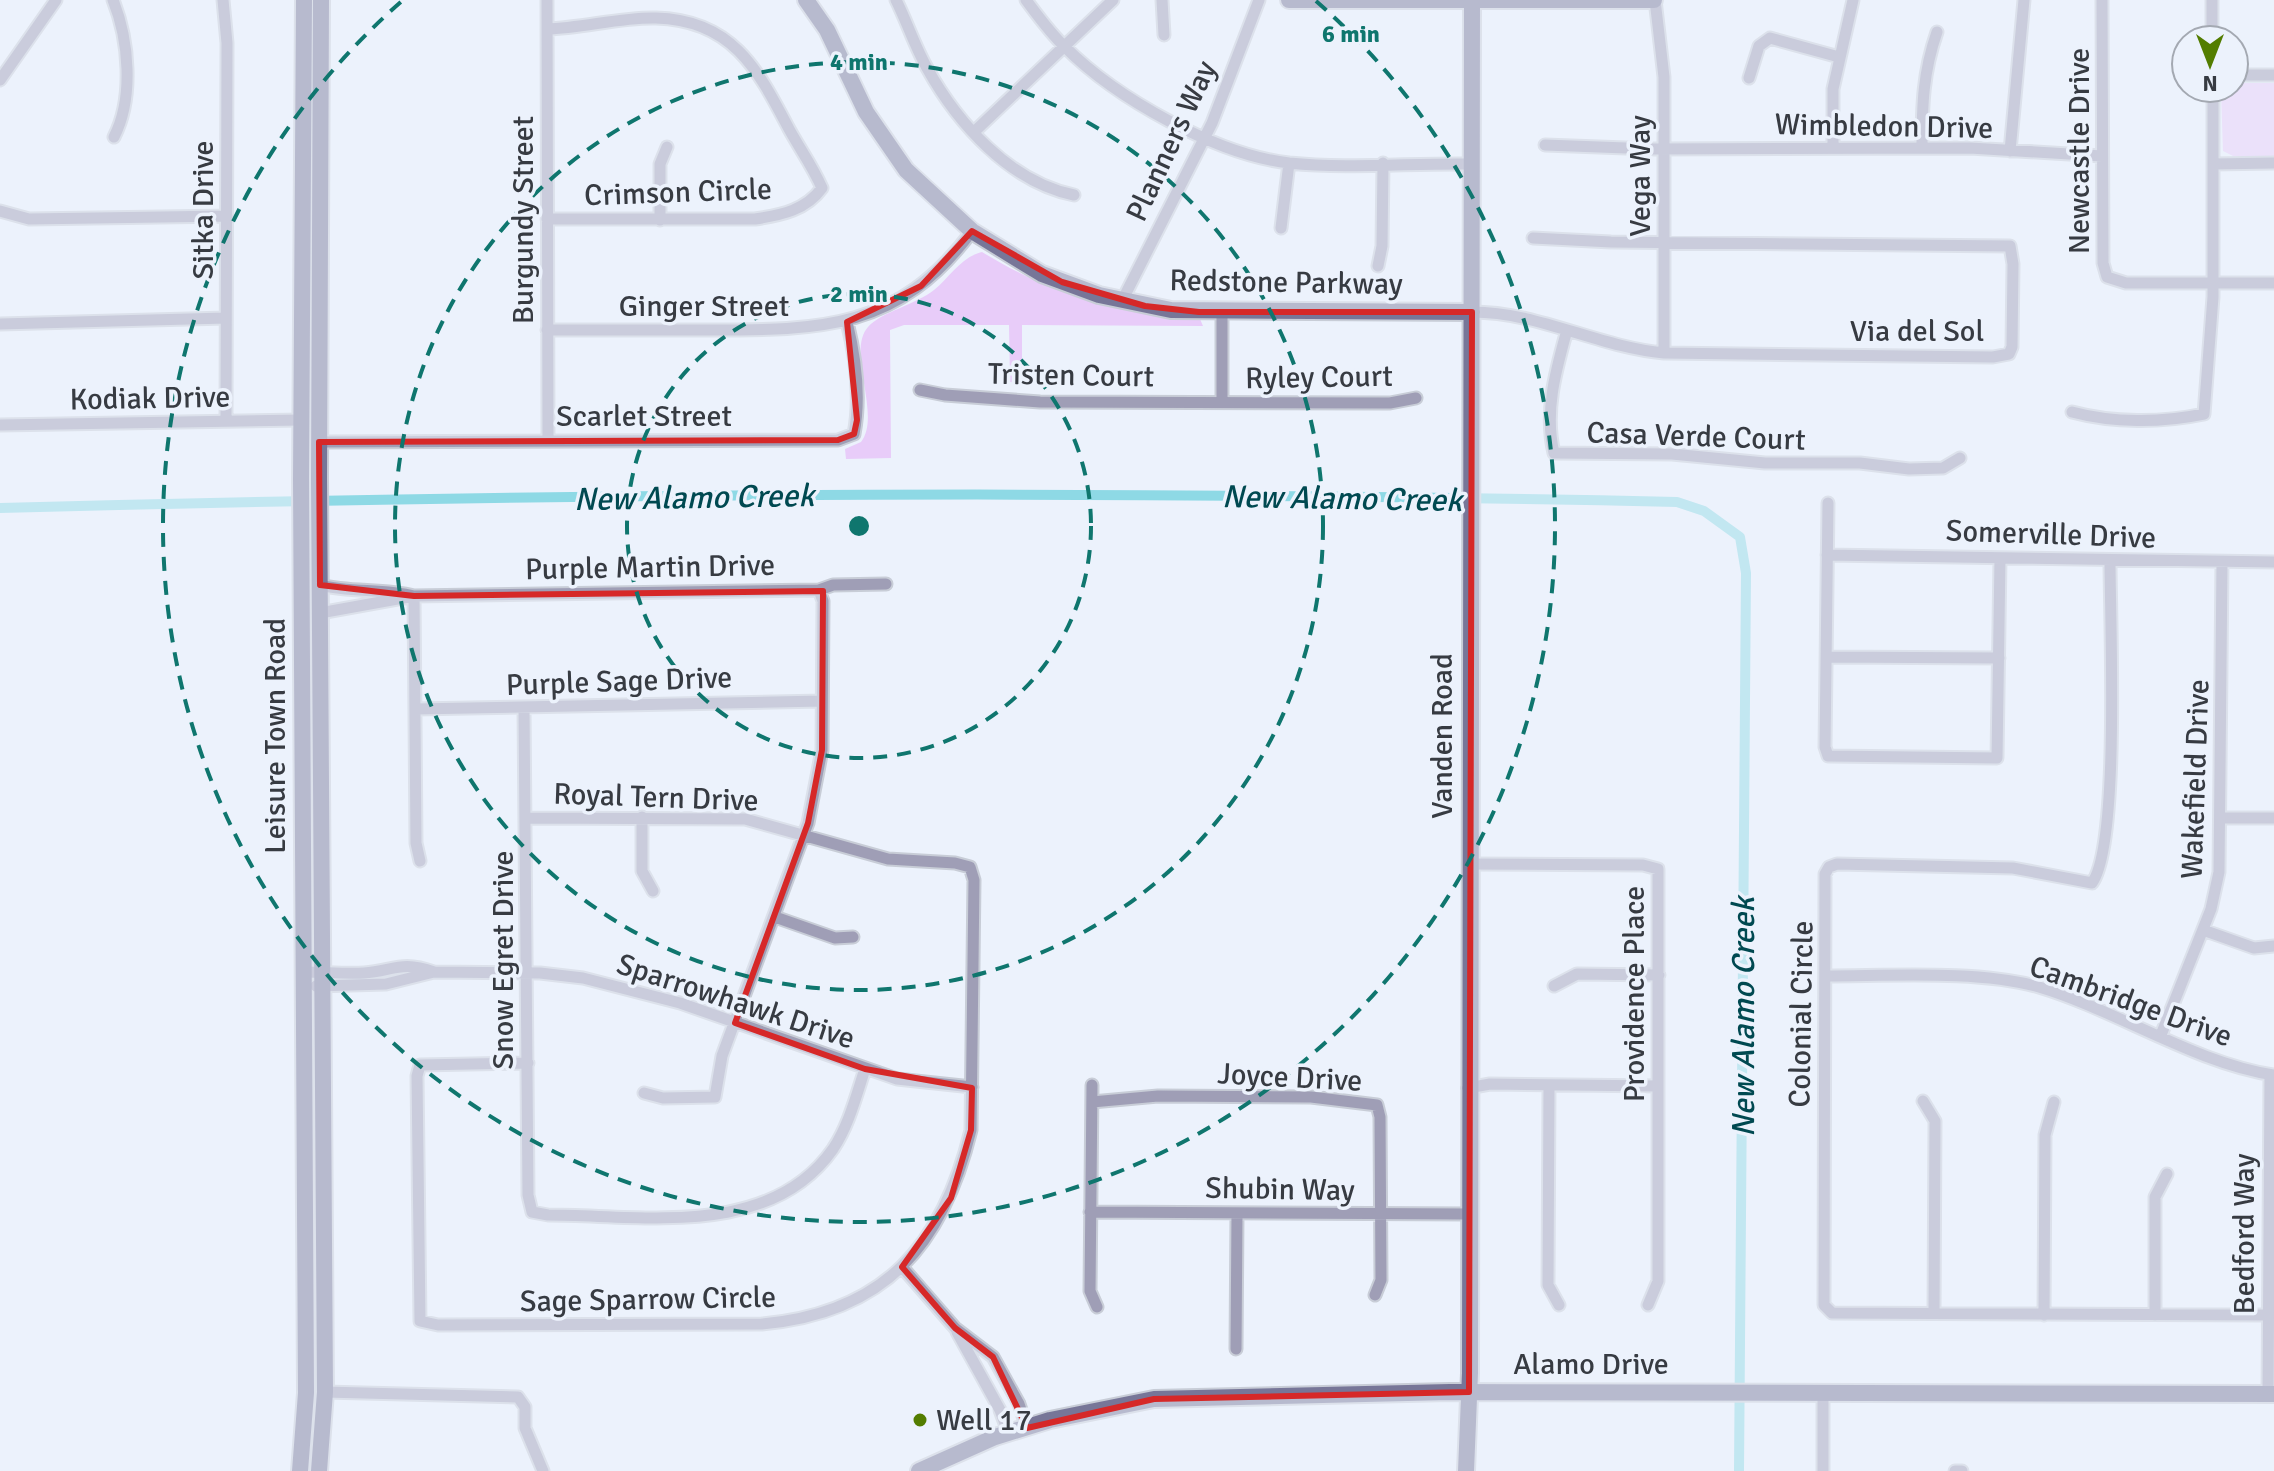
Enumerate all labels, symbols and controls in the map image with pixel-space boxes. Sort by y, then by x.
text: 6 min [1322,19,1380,49]
north arrow [2170,24,2250,104]
text: 4 min [830,47,888,77]
street label: Newcastle Drive [2061,48,2098,254]
street label: Planners Way [1118,55,1225,227]
text: N [2202,70,2218,97]
street label: Wimbledon Drive [1774,106,1994,147]
street label: Vega Way [1622,115,1659,237]
street label: Burgundy Street [505,116,542,324]
street label: Sitka Drive [185,140,222,280]
street label: Crimson Circle [584,171,773,214]
street label: Redstone Parkway [1169,262,1403,303]
text: 2 min [830,279,888,309]
street label: Ginger Street [619,288,789,325]
street label: Via del Sol [1850,313,1984,350]
street label: Tristen Court [987,356,1154,395]
street label: Ryley Court [1245,358,1393,397]
street label: Kodiak Drive [69,379,231,418]
street label: Scarlet Street [556,398,732,435]
street label: Casa Verde Court [1586,414,1806,459]
water label: New Alamo Creek [574,476,817,519]
water label: New Alamo Creek [1222,477,1465,520]
centre of rings [845,512,873,540]
street label: Somerville Drive [1945,512,2157,557]
street label: Purple Martin Drive [525,547,775,588]
street label: Leisure Town Road [257,618,294,854]
street label: Vanden Road [1424,653,1461,819]
street label: Purple Sage Drive [505,659,733,704]
street label: Wakefield Drive [2174,679,2217,879]
street label: Royal Tern Drive [553,775,759,820]
street label: Snow Egret Drive [485,851,522,1069]
street label: Providence Place [1616,886,1653,1102]
water label: New Alamo Creek [1724,894,1763,1137]
street label: Colonial Circle [1781,920,1822,1108]
street label: Sparrowhawk Drive [612,946,859,1057]
street label: Cambridge Drive [2024,948,2237,1055]
street label: Joyce Drive [1217,1055,1363,1100]
street label: Bedford Way [2226,1154,2263,1314]
street label: Shubin Way [1205,1170,1355,1209]
street label: Sage Sparrow Circle [519,1279,777,1320]
street label: Alamo Drive [1513,1346,1669,1383]
place label: Well 17 [936,1402,1032,1439]
marker: Well 17 [911,1411,929,1429]

